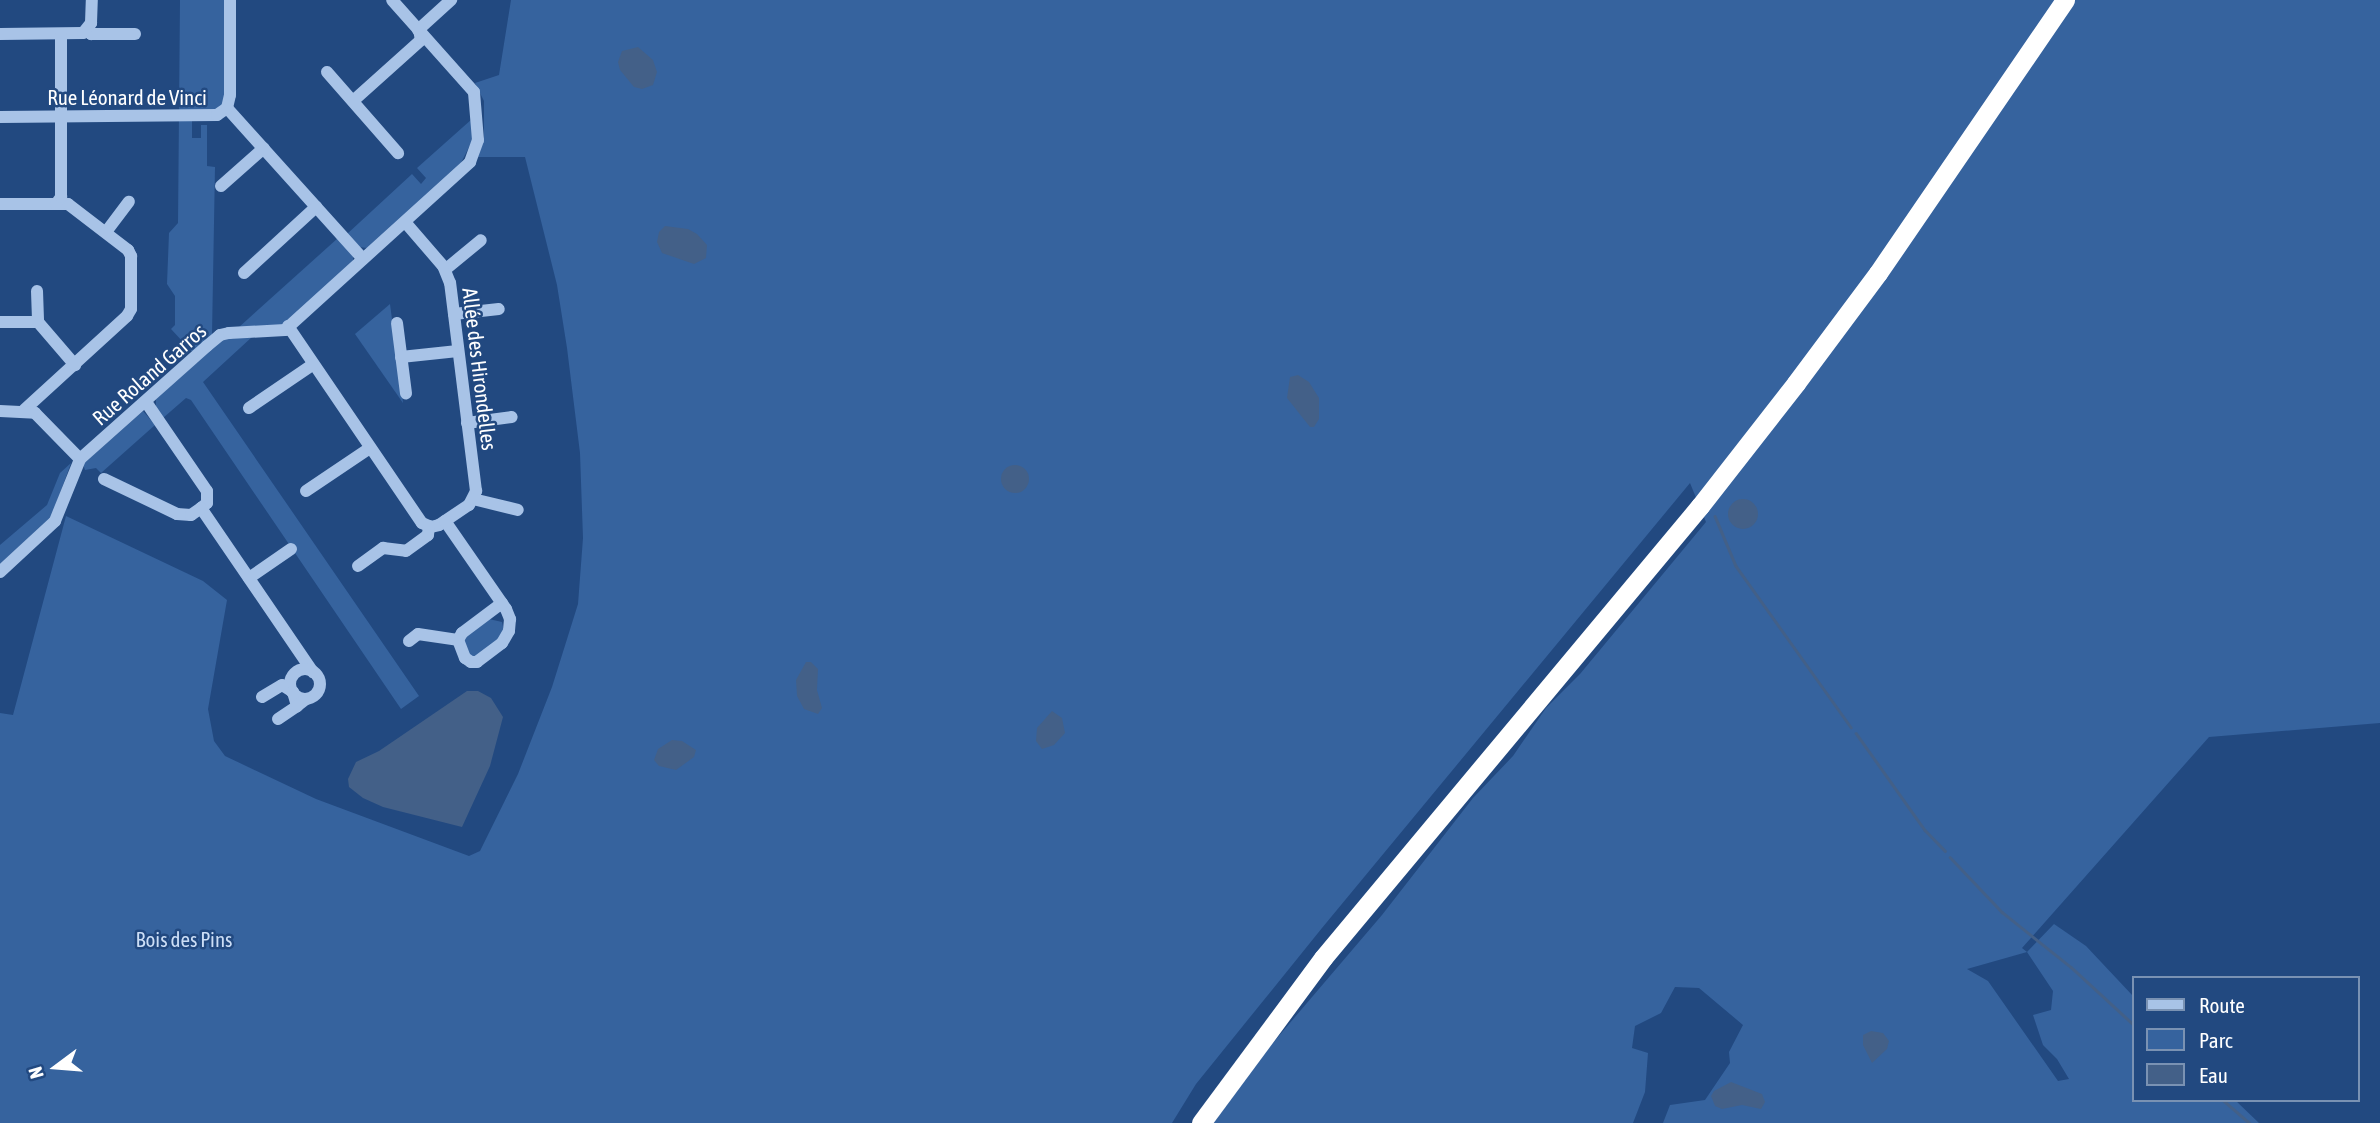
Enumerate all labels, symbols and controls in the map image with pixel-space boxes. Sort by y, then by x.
street label: Rue Léonard de Vinci [47,84,207,110]
street label: Allée des Hirondelles [458,286,502,452]
street label: Rue Roland Garros [87,318,211,430]
park label: Bois des Pins [135,926,233,952]
legend [2132,976,2359,1102]
text: Route [2199,993,2245,1017]
text: Parc [2199,1028,2233,1052]
north arrow [21,1032,91,1102]
text: Eau [2199,1063,2228,1087]
text: N [24,1064,48,1081]

